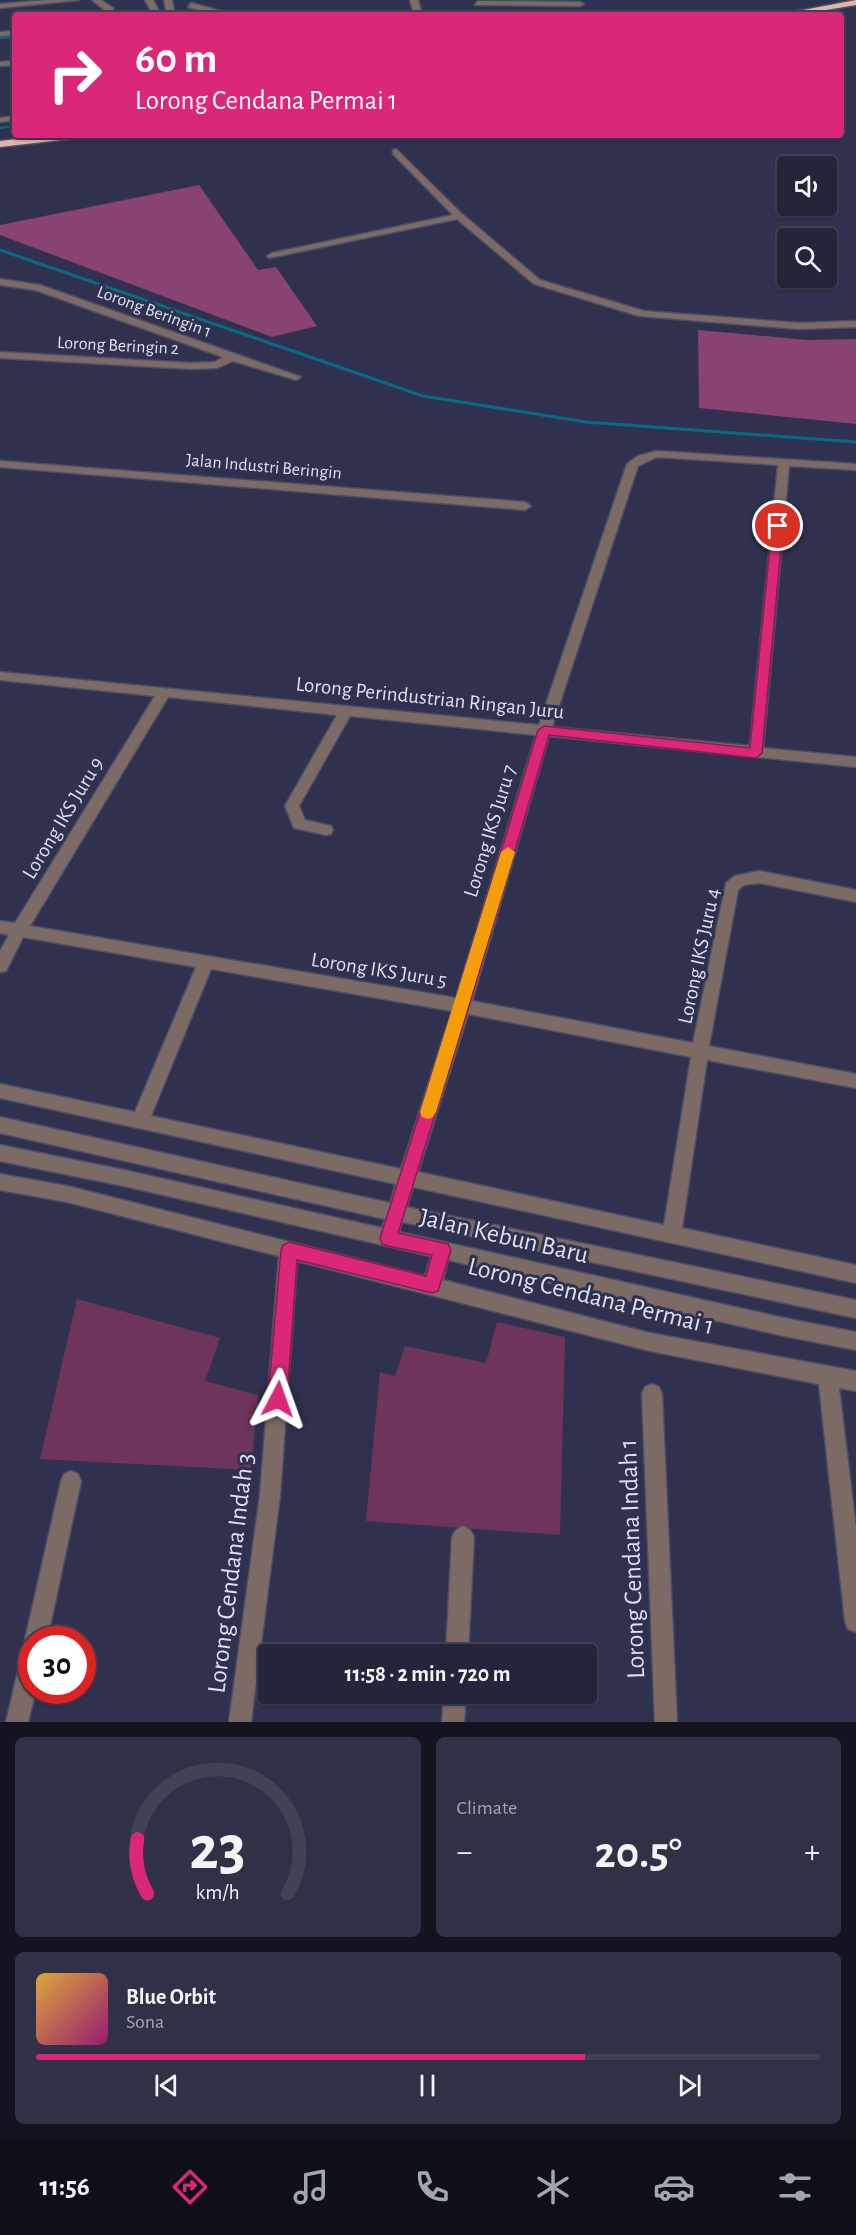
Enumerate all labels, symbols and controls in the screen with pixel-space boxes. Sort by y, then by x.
icon: right [36,36,114,114]
text: 60 m [135,38,217,80]
text: Lorong Cendana Permai 1 [135,87,397,114]
map controls [777,156,837,288]
button: sound [777,156,837,216]
button: search [777,228,837,288]
street label: Lorong Beringin 1 [94,283,214,341]
street label: Lorong Beringin 2 [57,334,179,358]
street label: Jalan Industri Beringin [186,451,342,483]
pin [752,500,803,551]
icon: arrive [761,509,794,542]
street label: Lorong Perindustrian Ringan Juru [295,673,565,723]
street label: Lorong IKS Juru 9 [18,753,108,883]
street label: Lorong IKS Juru 7 [460,762,520,900]
street label: Lorong IKS Juru 4 [674,886,724,1026]
street label: Lorong IKS Juru 5 [310,949,448,991]
street label: Jalan Kebun Baru [417,1204,591,1268]
street label: Lorong Cendana Permai 1 [465,1253,717,1339]
position arrow [246,1367,310,1431]
street label: Lorong Cendana Indah 1 [615,1439,649,1679]
street label: Lorong Cendana Indah 3 [203,1451,259,1695]
speed limit sign: 30 [18,1626,96,1704]
text: 11:58 · 2 min · 720 m [345,1663,510,1685]
text: Climate [457,1798,517,1818]
text: 23 [190,1818,246,1880]
text: 20.5° [594,1831,682,1876]
text: − [457,1836,472,1869]
text: + [804,1836,820,1869]
text: km/h [196,1882,240,1903]
text: Blue Orbit [126,1986,216,2008]
text: Sona [126,2012,164,2032]
icon: previous [150,2069,183,2102]
icon: pause [411,2069,444,2102]
icon: next [673,2069,706,2102]
icon: directions [169,2166,211,2208]
icon: music [290,2166,332,2208]
icon: phone [411,2166,453,2208]
icon: climate [532,2166,574,2208]
icon: car [653,2166,695,2208]
icon: filters [774,2166,816,2208]
text: 11:56 [40,2173,90,2200]

